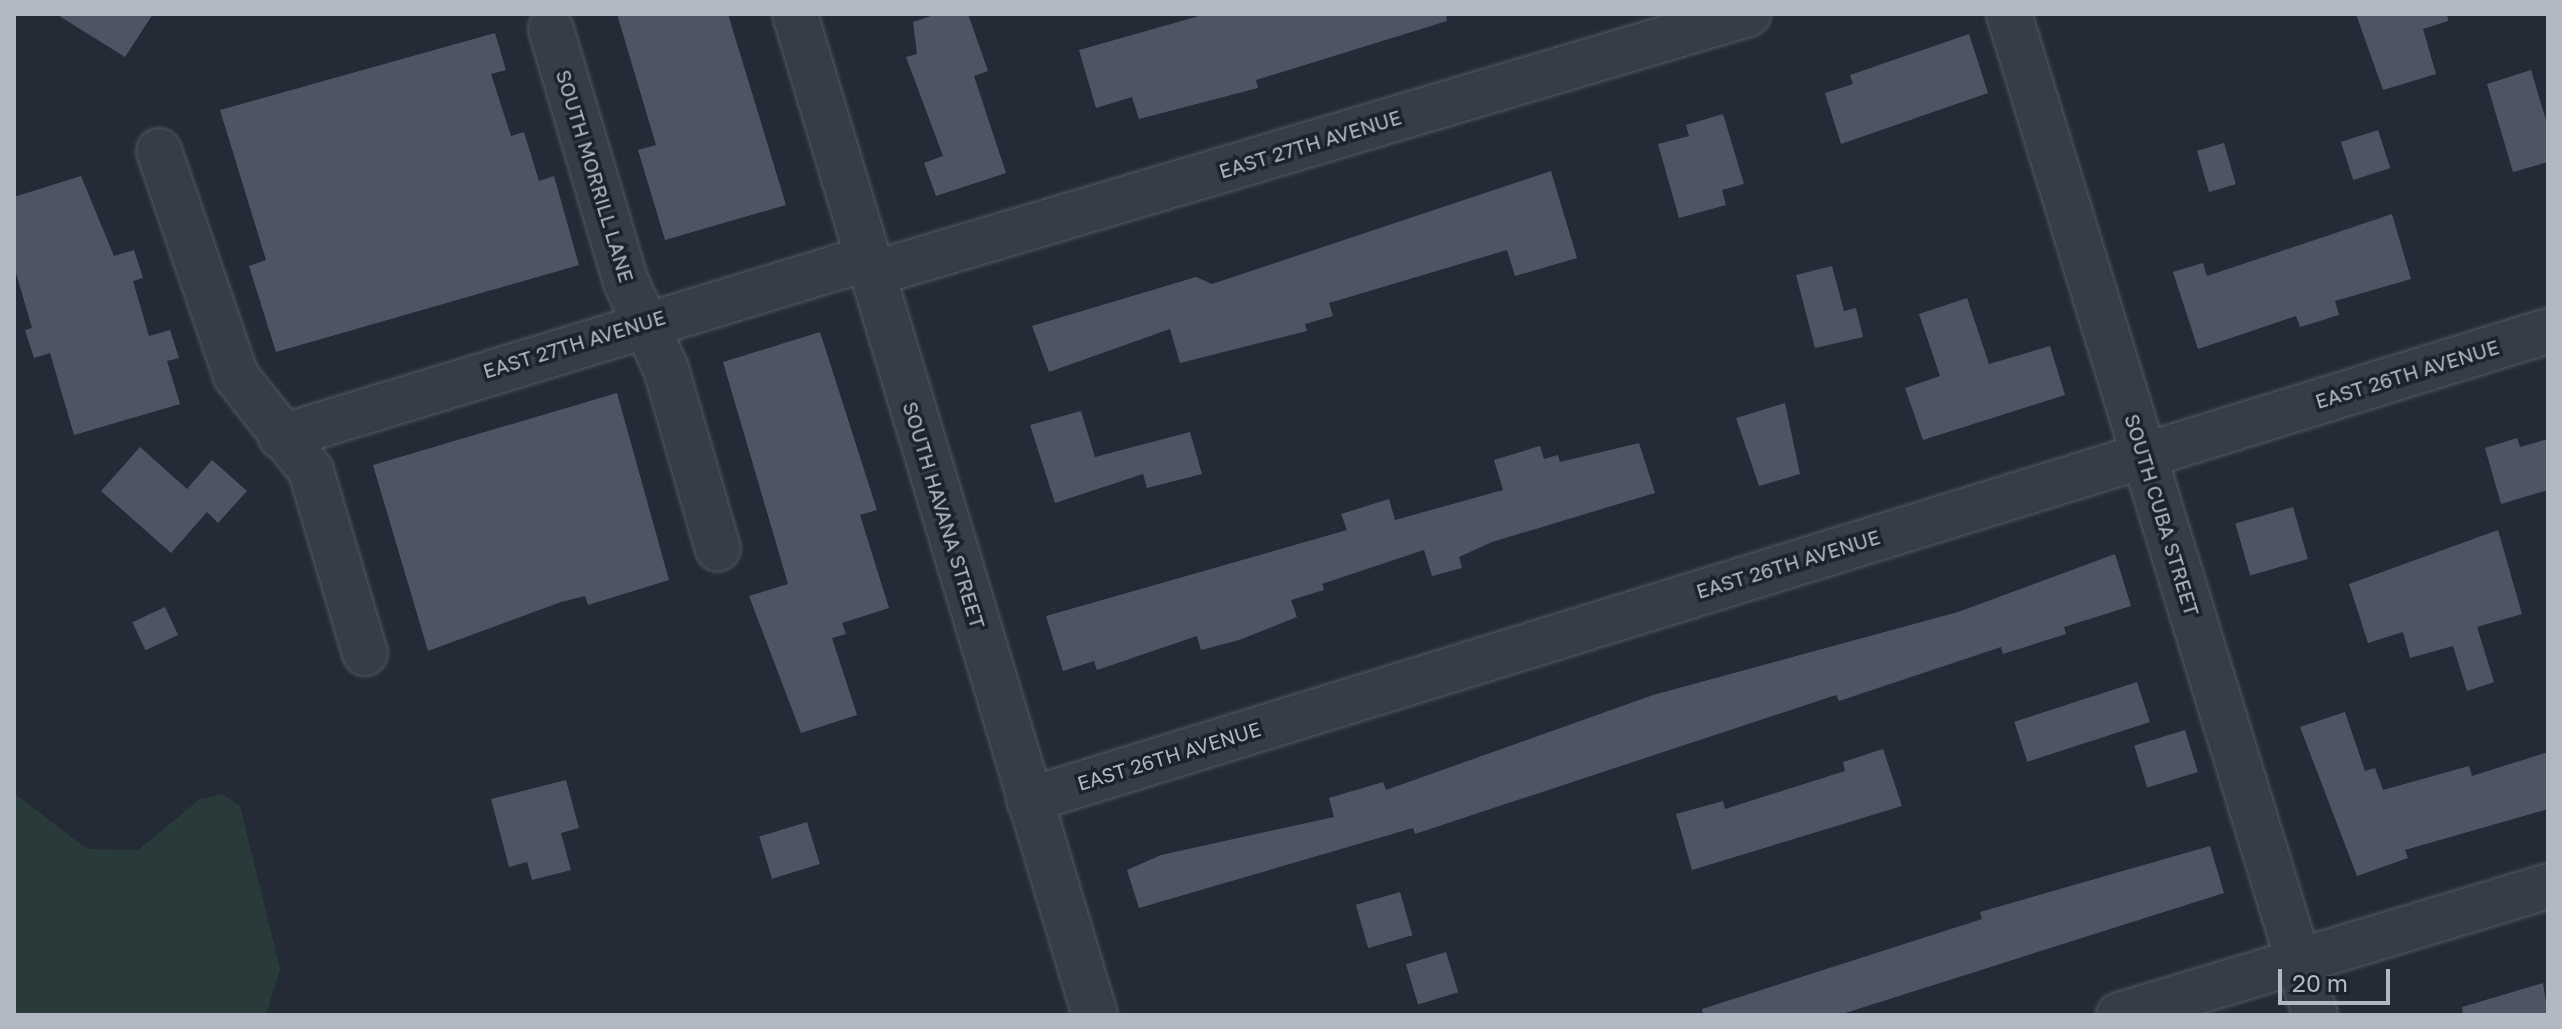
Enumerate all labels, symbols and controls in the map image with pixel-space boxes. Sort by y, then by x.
street label: SOUTH MORRILL LANE [551,67,639,285]
street label: EAST 27TH AVENUE [1216,105,1404,183]
street label: EAST 27TH AVENUE [480,305,668,383]
street label: EAST 26TH AVENUE [2312,335,2502,413]
street label: SOUTH HAVANA STREET [898,399,990,631]
street label: SOUTH CUBA STREET [2120,411,2204,619]
street label: EAST 26TH AVENUE [1693,525,1883,603]
street label: EAST 26TH AVENUE [1074,717,1264,795]
scale bar [2282,953,2394,1003]
text: 20 m [2292,968,2348,997]

